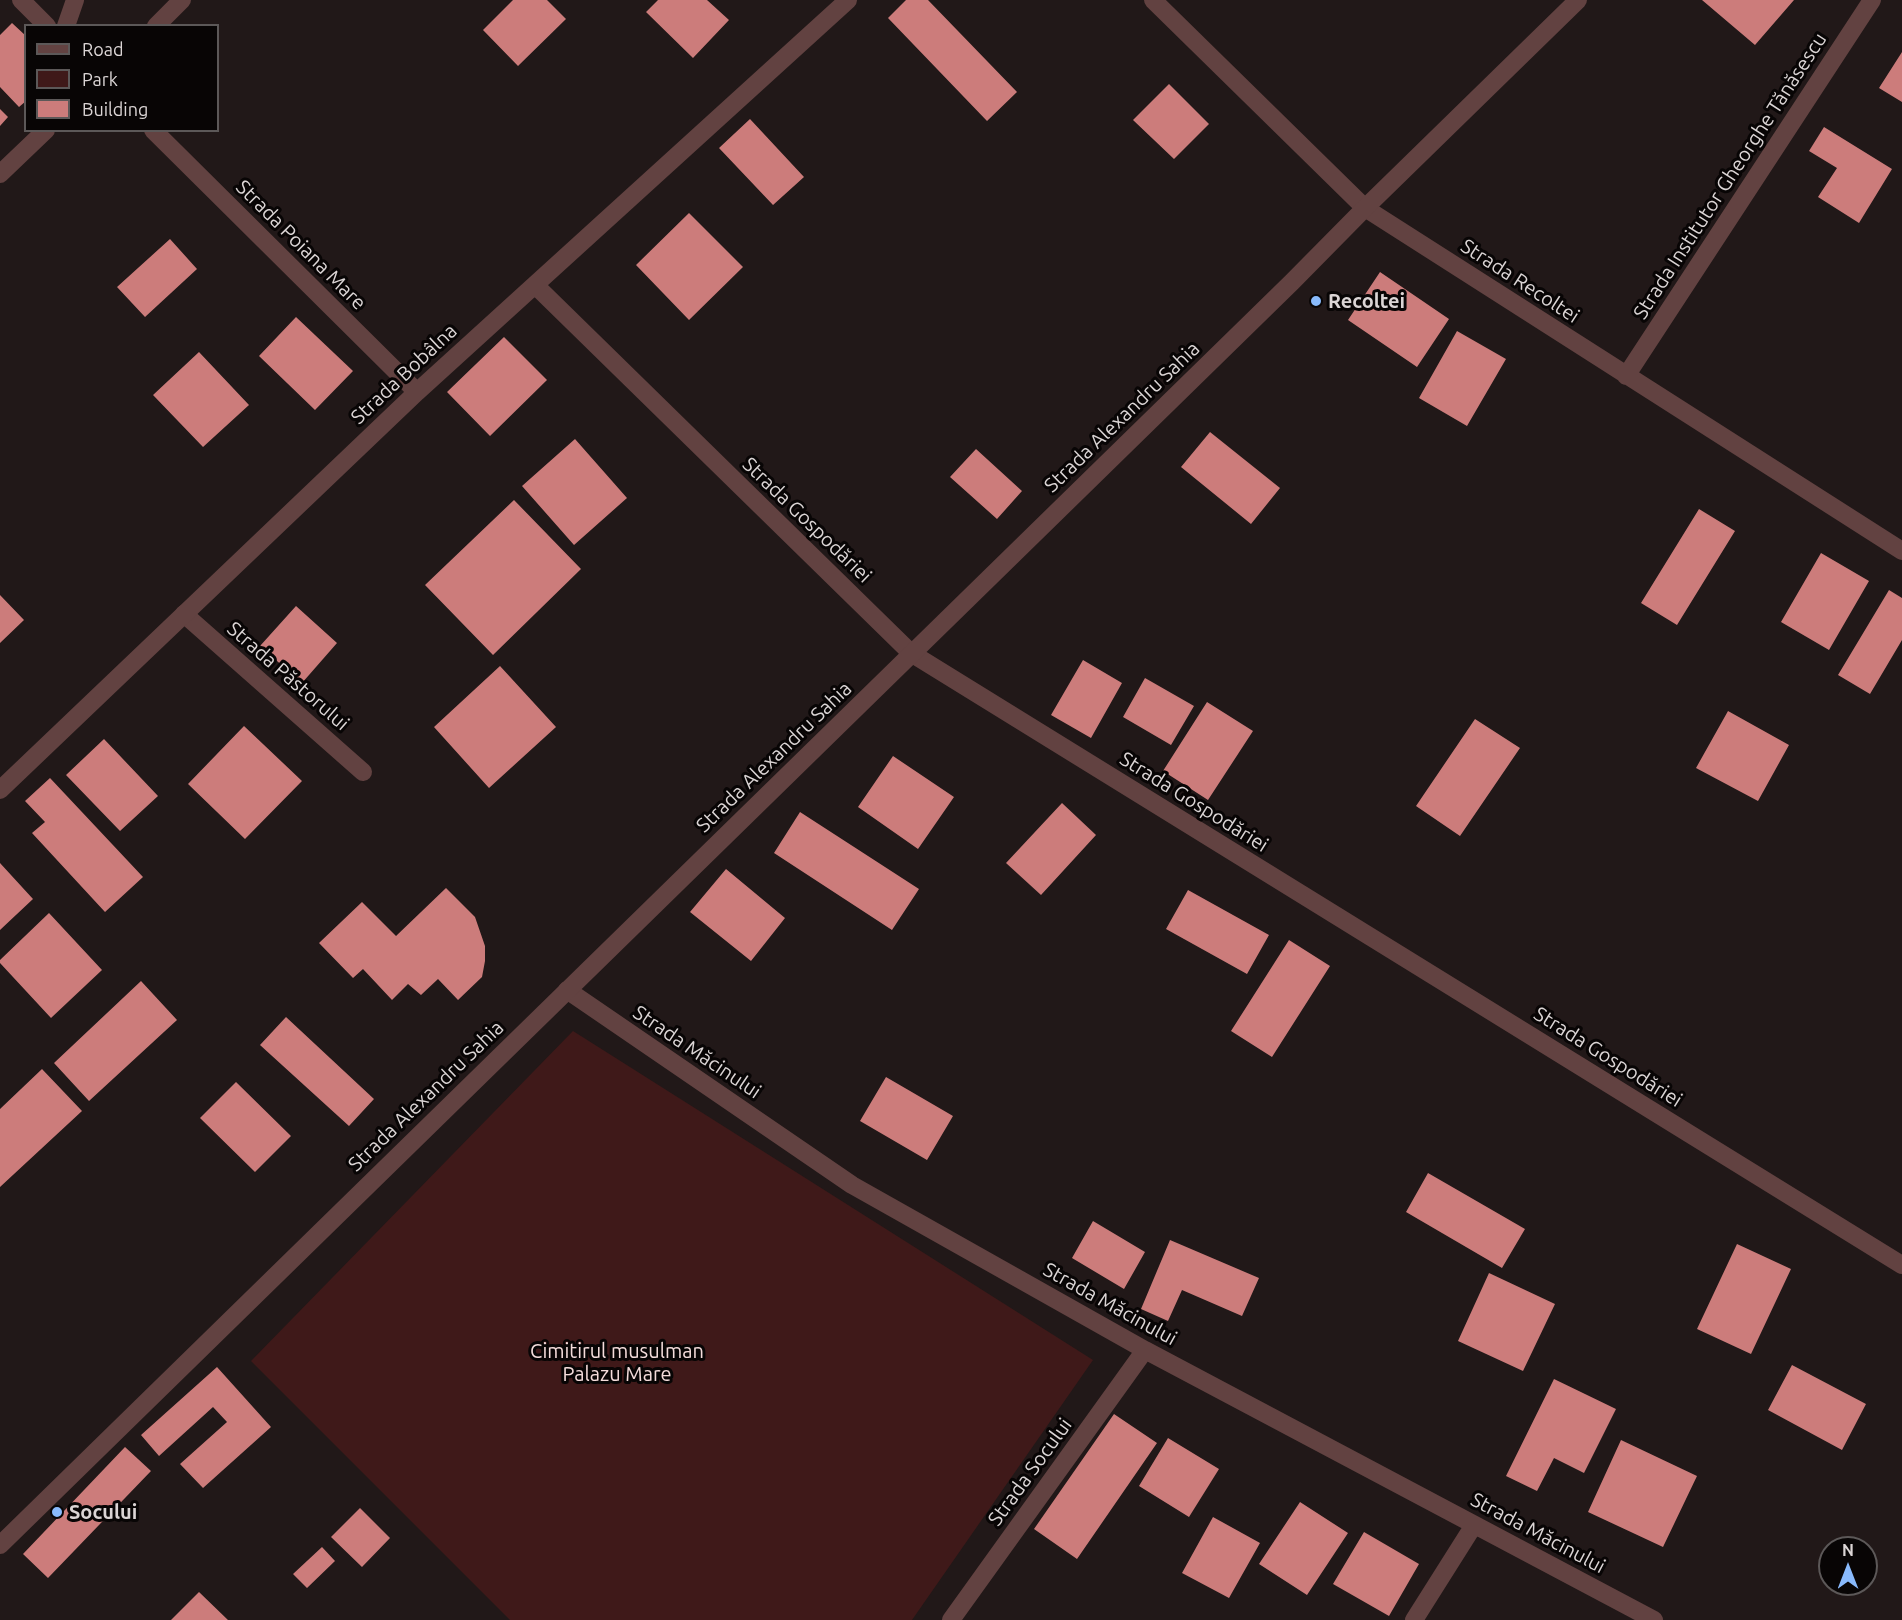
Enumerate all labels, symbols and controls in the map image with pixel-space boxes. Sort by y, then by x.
legend [24,24,219,132]
street label: Strada Institutor Gheorghe Tănăsescu [1628,28,1832,324]
text: Road [82,39,124,59]
text: Park [82,69,118,89]
text: Building [82,99,148,119]
street label: Strada Poiana Mare [231,175,371,315]
street label: Strada Recoltei [1456,234,1584,328]
place label: Recoltei [1328,289,1405,313]
marker: Recoltei [1309,294,1323,308]
street label: Strada Bobâlna [346,319,462,429]
street label: Strada Alexandru Sahia [1039,337,1205,497]
street label: Strada Gospodăriei [737,452,877,588]
street label: Strada Păstorului [222,617,354,735]
street label: Strada Alexandru Sahia [691,677,857,837]
street label: Strada Gospodăriei [1116,747,1272,857]
street label: Strada Măcinului [629,1000,765,1104]
street label: Strada Gospodăriei [1530,1002,1686,1112]
street label: Strada Alexandru Sahia [343,1016,509,1176]
street label: Strada Măcinului [1039,1257,1181,1351]
park label: Cimitirul musulman Palazu Mare [530,1339,704,1386]
street label: Strada Socului [983,1414,1077,1530]
street label: Strada Măcinului [1467,1487,1609,1579]
place label: Socului [69,1500,137,1524]
marker: Socului [50,1505,64,1519]
north arrow [1818,1536,1878,1596]
text: N [1842,1541,1854,1559]

